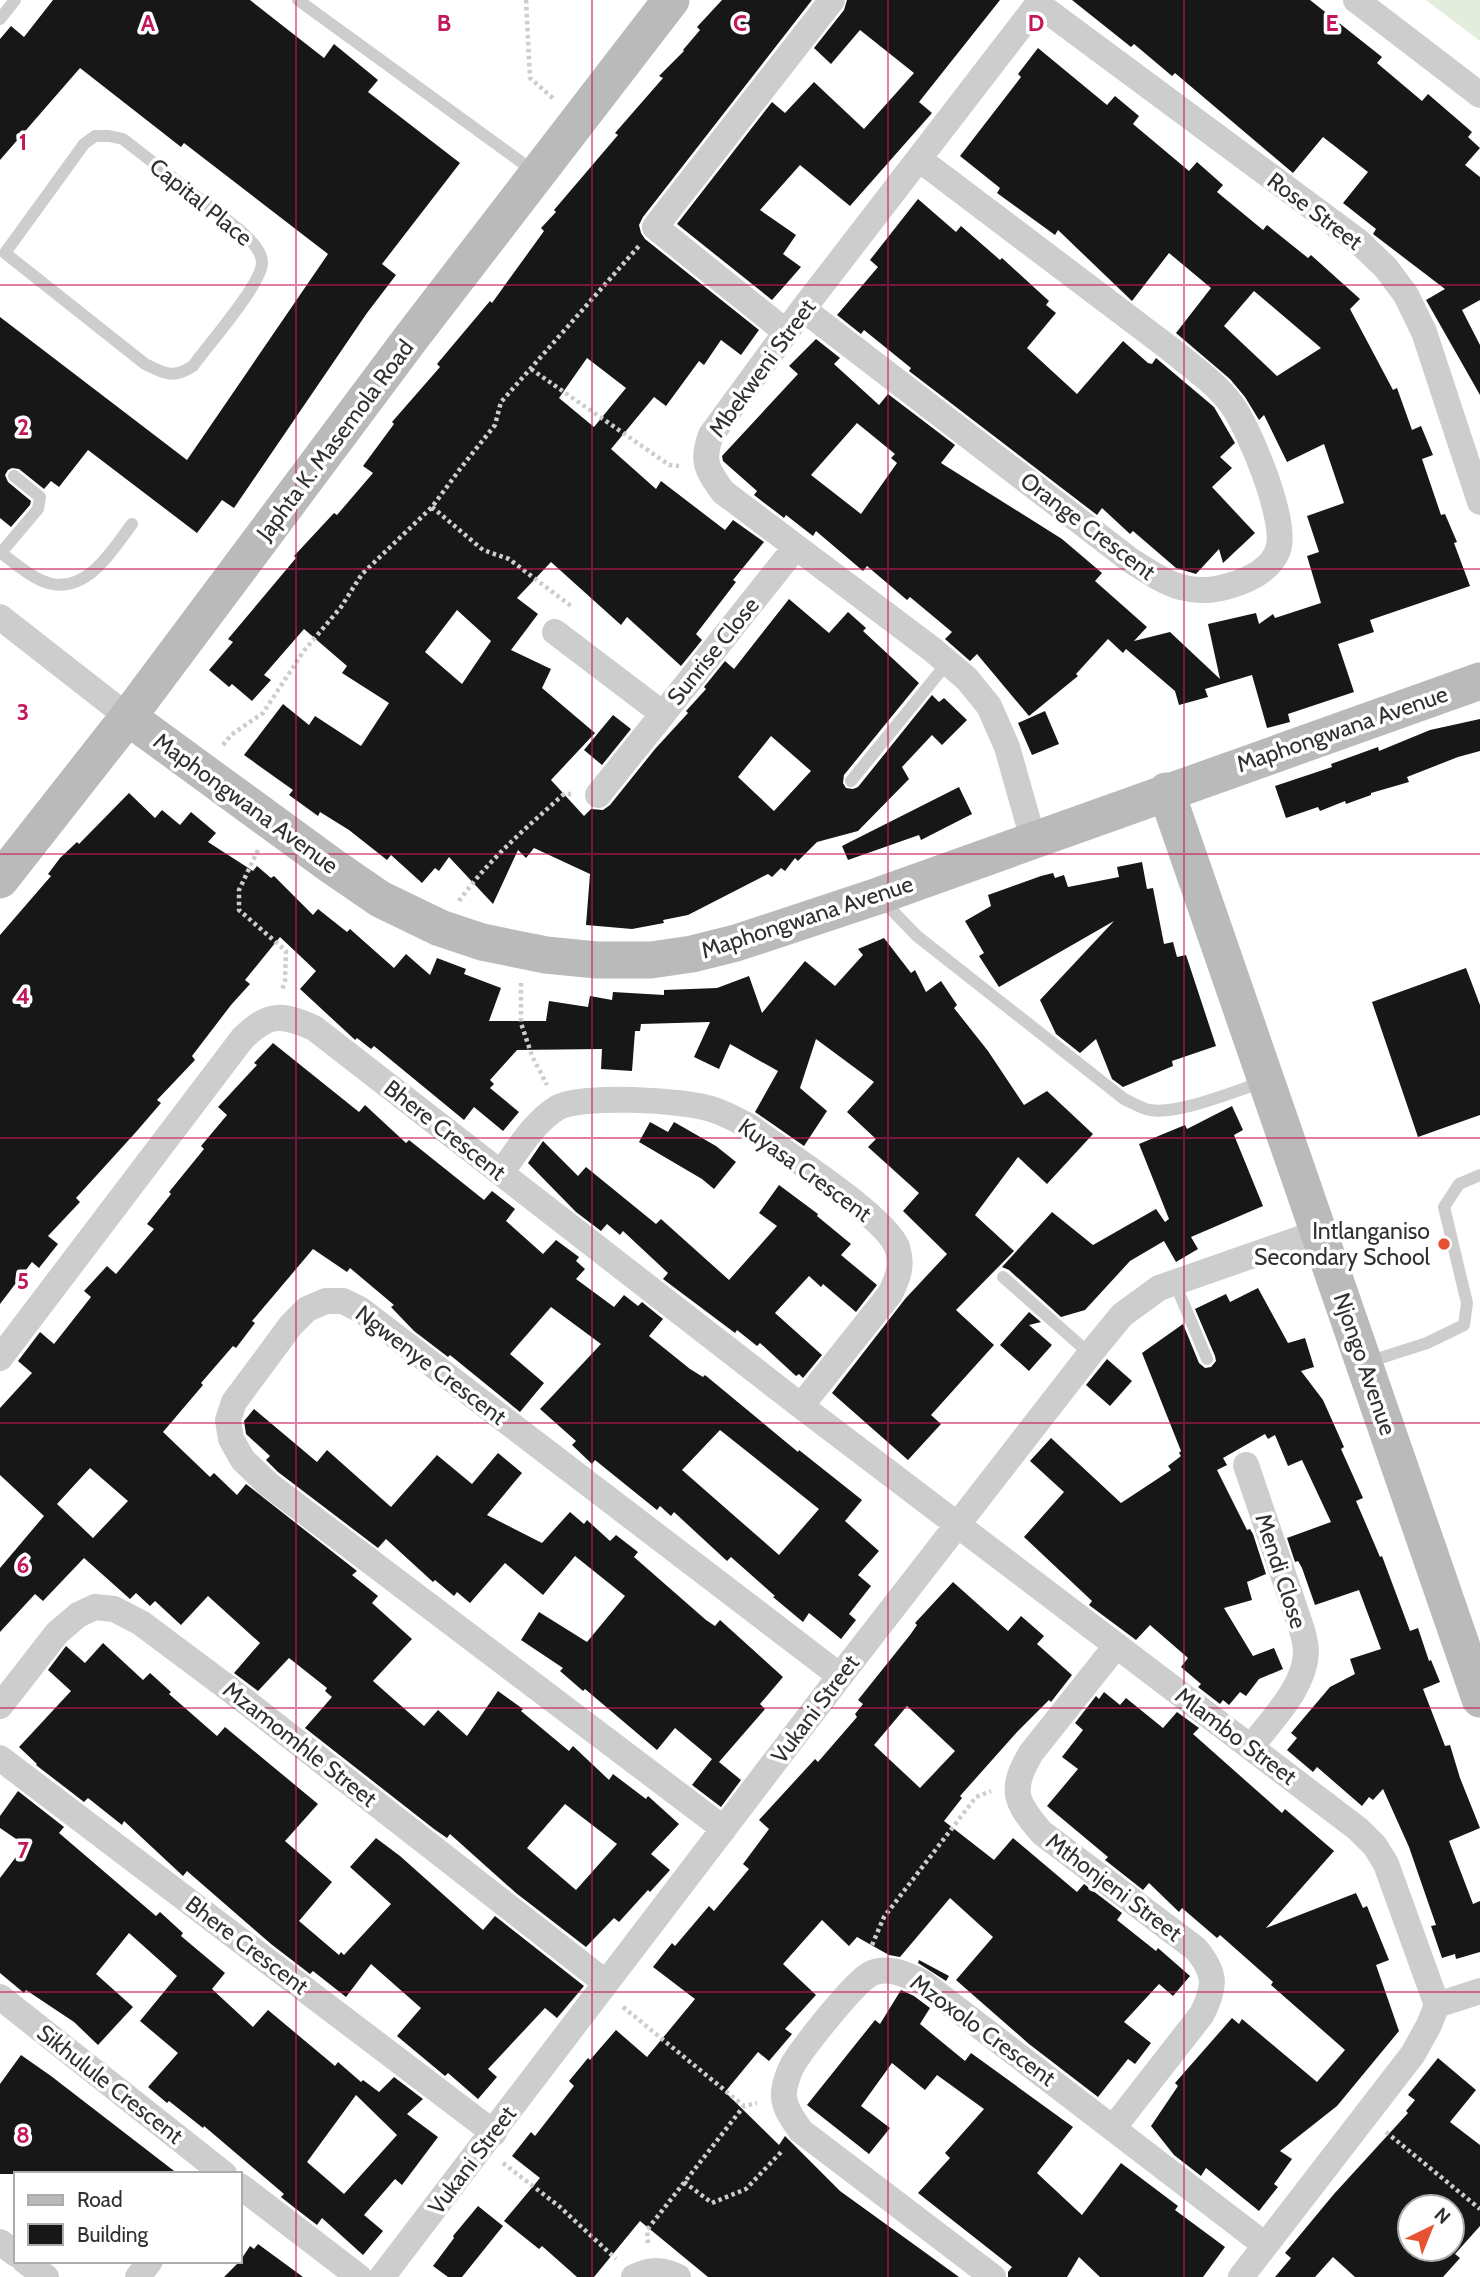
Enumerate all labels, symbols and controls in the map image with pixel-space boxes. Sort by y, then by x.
text: A [141,9,156,37]
text: B [437,9,451,37]
text: C [733,9,747,37]
text: D [1028,9,1044,37]
text: E [1325,9,1339,37]
text: 1 [19,128,27,156]
street label: Capital Place [144,152,258,252]
street label: Rose Street [1262,166,1368,256]
street label: Mbekweni Street [703,293,822,442]
street label: Japhta K. Masemola Road [250,334,420,547]
text: 2 [17,413,29,441]
street label: Orange Crescent [1015,466,1161,586]
street label: Sunrise Close [661,591,765,710]
street label: Maphongwana Avenue [1233,680,1451,778]
text: 3 [17,698,29,726]
street label: Maphongwana Avenue [148,727,344,880]
street label: Maphongwana Avenue [697,869,917,965]
text: 4 [16,982,30,1010]
street label: Bhere Crescent [379,1074,512,1186]
street label: Kuyasa Crescent [733,1112,877,1228]
place label: Intlanganiso Secondary School [1254,1217,1431,1271]
marker: Intlanganiso Secondary School [1436,1236,1452,1252]
text: 5 [17,1267,29,1295]
street label: Njongo Avenue [1328,1289,1402,1439]
street label: Ngwenye Crescent [350,1299,512,1431]
street label: Mendi Close [1249,1510,1313,1632]
text: 6 [17,1551,29,1579]
street label: Vukani Street [765,1649,865,1769]
street label: Mzamomhle Street [218,1675,383,1813]
street label: Mlambo Street [1170,1681,1302,1791]
street label: Mthonjeni Street [1041,1827,1188,1947]
text: 7 [17,1836,29,1864]
street label: Bhere Crescent [180,1890,314,2000]
street label: Mzoxolo Crescent [905,1968,1061,2092]
street label: Sikhulule Crescent [31,2018,189,2150]
street label: Vukani Street [422,2100,522,2220]
text: 8 [16,2121,30,2149]
legend [14,2172,242,2263]
text: Road [77,2187,123,2212]
north arrow [1396,2193,1466,2263]
text: N [1429,2203,1455,2229]
text: Building [77,2222,149,2247]

